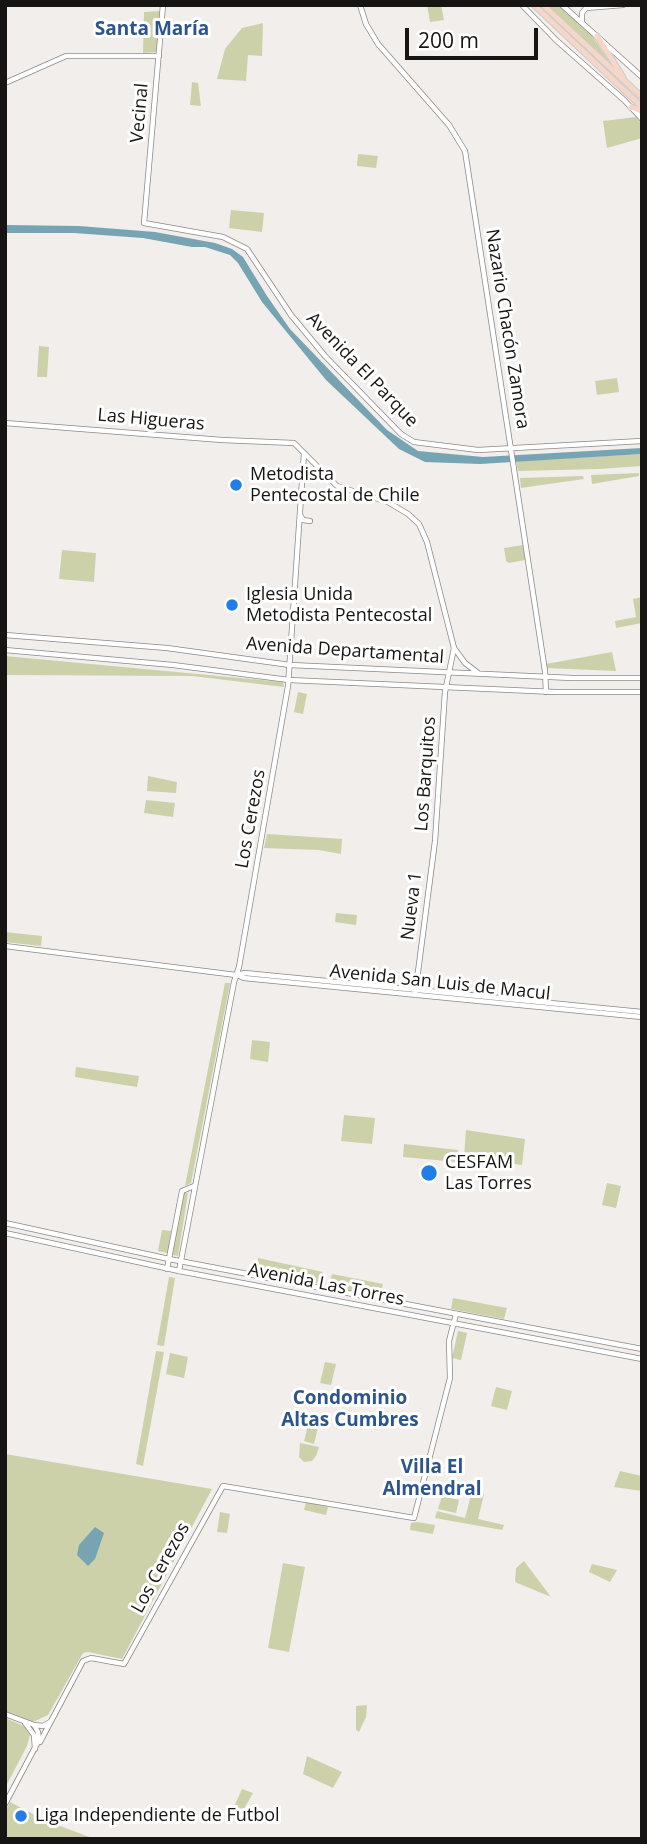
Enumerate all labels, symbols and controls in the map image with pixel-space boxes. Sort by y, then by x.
scale bar [409,14,542,58]
district label: Santa María [95,19,209,41]
text: 200 m [418,26,479,54]
street label: Vecinal [127,82,153,144]
street label: Nazario Chacón Zamora [481,228,533,430]
street label: Avenida El Parque [302,308,422,432]
street label: Las Higueras [97,405,205,435]
place label: Metodista Pentecostal de Chile [250,464,420,506]
marker: Metodista Pentecostal de Chile [228,477,244,493]
place label: Iglesia Unida Metodista Pentecostal [246,584,432,626]
marker: Iglesia Unida Metodista Pentecostal [224,597,240,613]
street label: Avenida Departamental [245,633,445,669]
street label: Los Barquitos [411,716,441,832]
street label: Los Cerezos [232,768,270,870]
street label: Nueva 1 [397,871,427,941]
street label: Avenida San Luis de Macul [329,961,551,1005]
place label: CESFAM Las Torres [445,1152,532,1194]
marker: CESFAM Las Torres [419,1163,439,1183]
street label: Avenida Las Torres [246,1259,406,1311]
district label: Condominio Altas Cumbres [281,1388,419,1432]
district label: Villa El Almendral [382,1457,482,1501]
street label: Los Cerezos [127,1519,195,1617]
place label: Liga Independiente de Futbol [35,1805,280,1827]
marker: Liga Independiente de Futbol [13,1808,29,1824]

